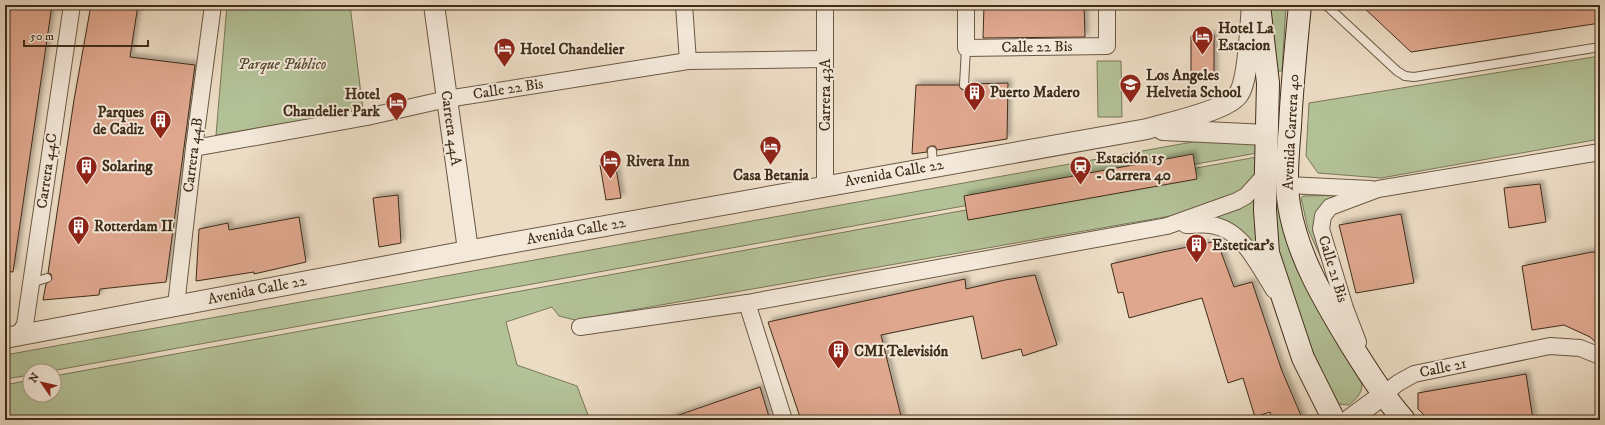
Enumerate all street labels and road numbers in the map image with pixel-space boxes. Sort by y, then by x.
street label: Calle 22 Bis [1001,37,1073,57]
street label: Carrera 43A [816,58,835,131]
street label: Avenida Carrera 40 [1278,73,1304,191]
street label: Calle 22 Bis [471,74,545,104]
street label: Carrera 44A [436,89,466,167]
street label: Carrera 44B [179,116,207,194]
street label: Carrera 44C [32,132,62,210]
street label: Avenida Calle 22 [843,155,946,191]
street label: Avenida Calle 22 [525,213,628,249]
street label: Calle 21 Bis [1314,233,1352,305]
street label: Avenida Calle 22 [206,271,309,309]
street label: Calle 21 [1418,354,1468,382]

